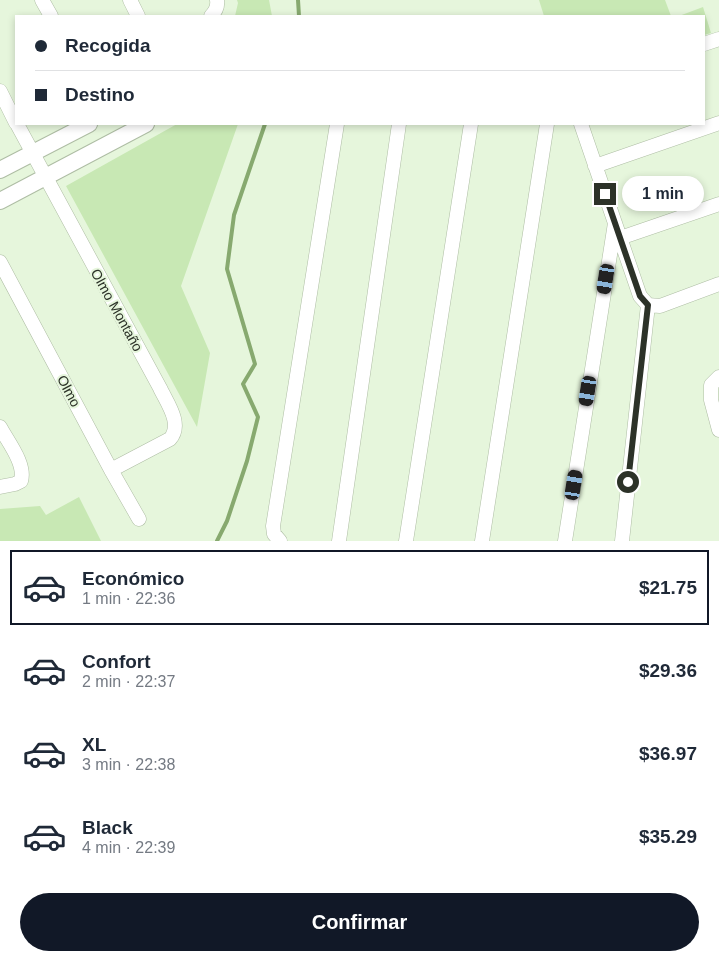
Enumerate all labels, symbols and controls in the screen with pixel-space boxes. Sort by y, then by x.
text: Recogida [65,35,151,56]
text: Destino [65,84,135,105]
callout: 1 min [622,176,705,212]
route end [594,183,616,205]
text: 1 min [642,185,684,202]
car [596,263,615,295]
street label: Olmo Montaño [88,266,146,354]
street label: Olmo [54,372,84,410]
car [578,375,597,407]
car [564,469,583,501]
route start [617,471,639,493]
icon: car [22,565,67,610]
text: Económico [82,568,184,589]
text: $21.75 [639,577,697,598]
text: 1 min · 22:36 [82,590,175,607]
icon: car [22,648,67,693]
text: Confort [82,651,151,672]
text: $29.36 [639,660,697,681]
text: 2 min · 22:37 [82,673,175,690]
icon: car [22,731,67,776]
text: XL [82,734,106,755]
text: $36.97 [639,743,697,764]
text: 3 min · 22:38 [82,756,175,773]
icon: car [22,814,67,859]
text: Black [82,817,133,838]
text: $35.29 [639,826,697,847]
text: 4 min · 22:39 [82,839,175,856]
button: Confirmar [20,893,699,951]

